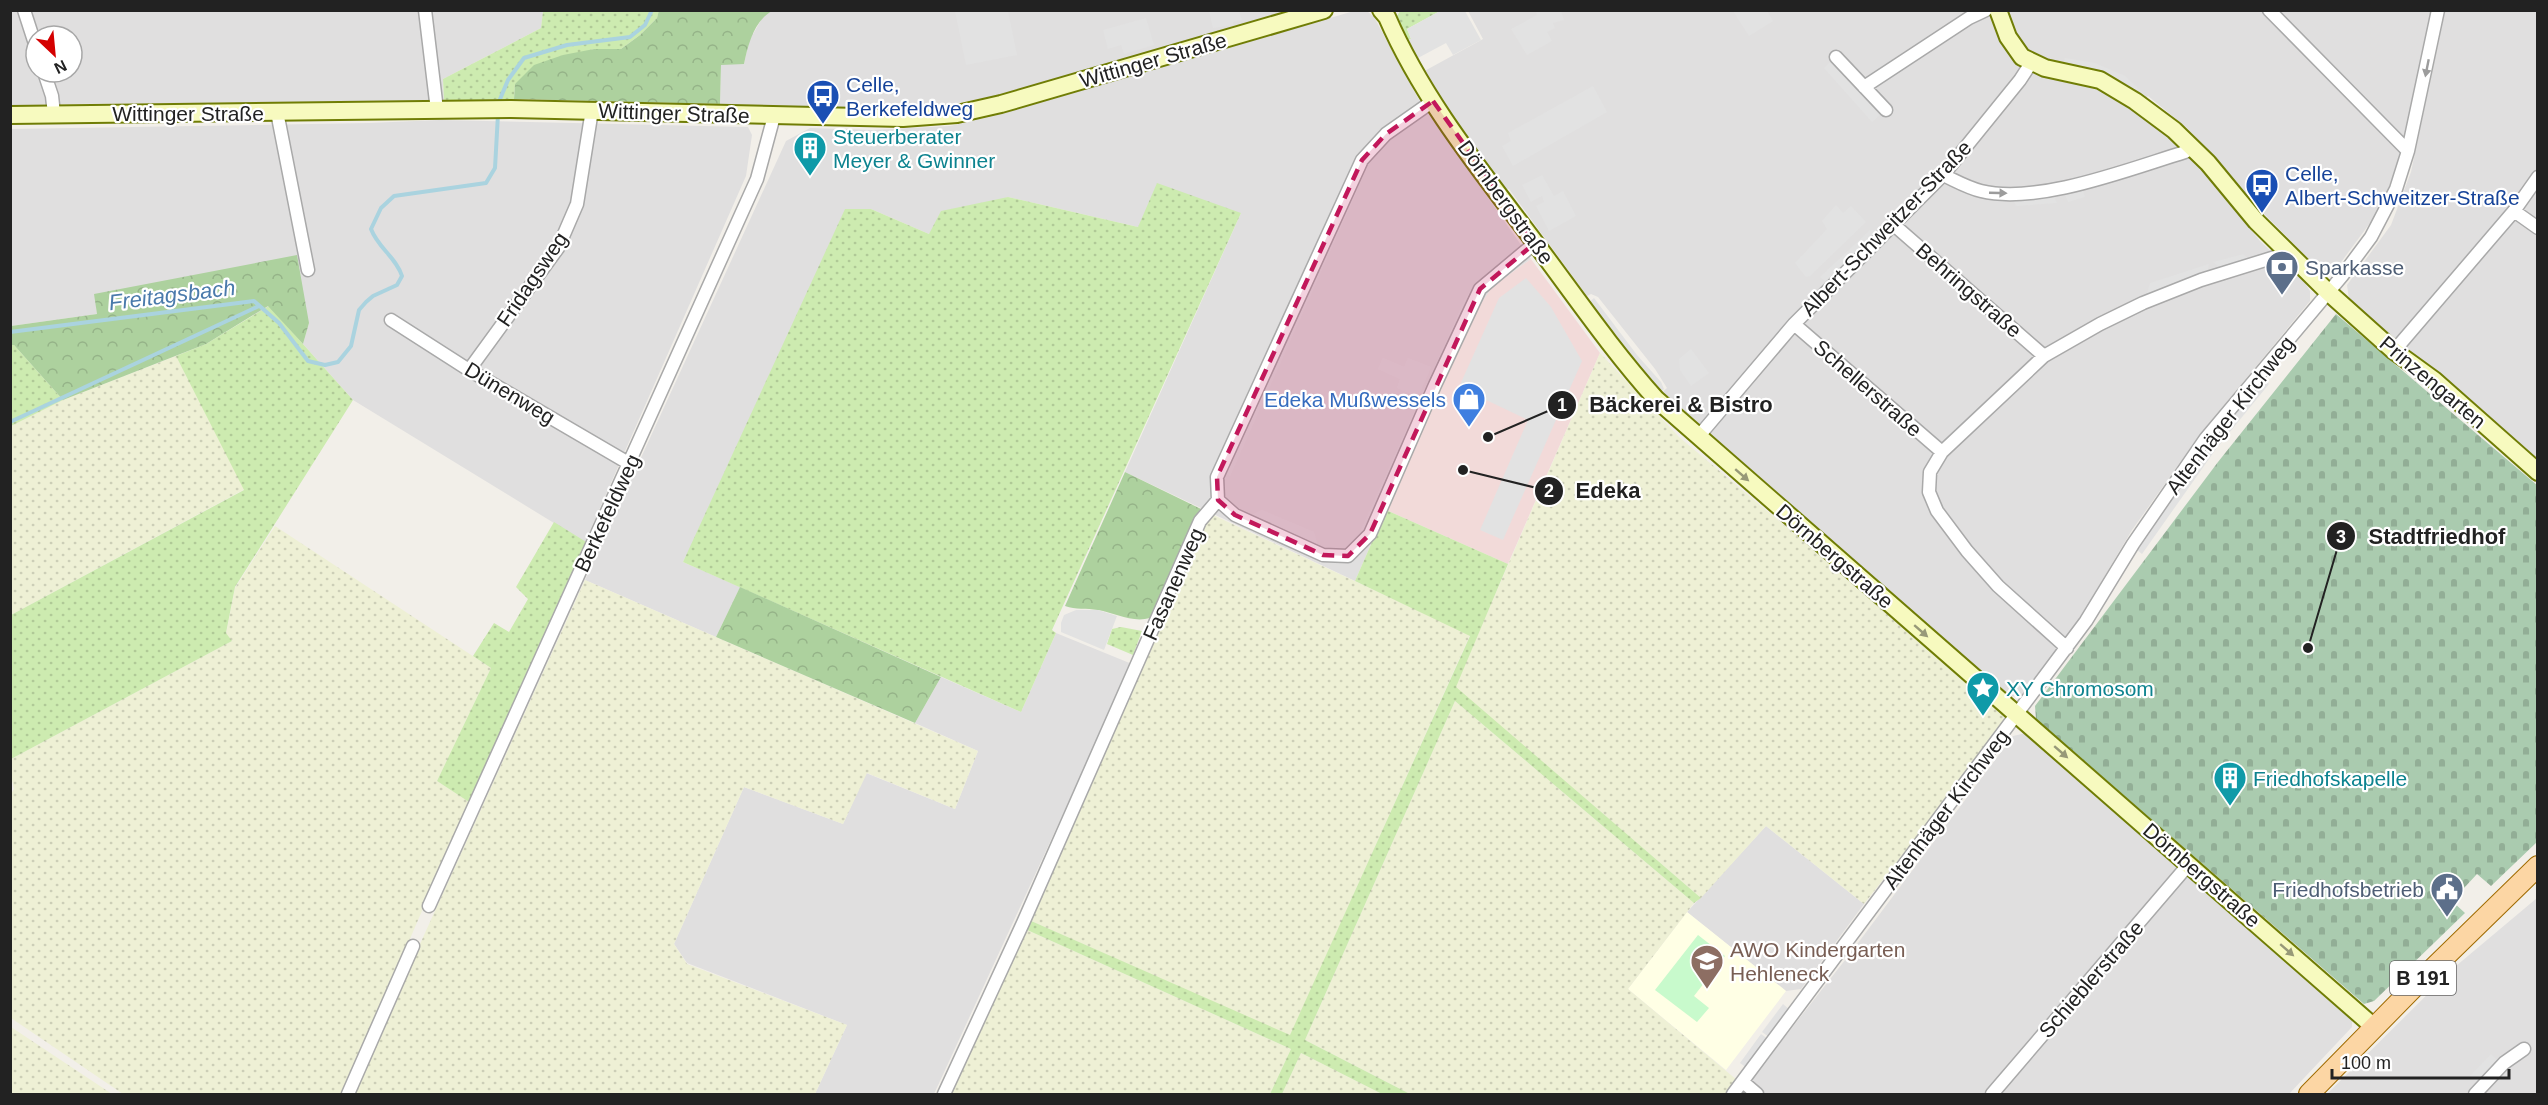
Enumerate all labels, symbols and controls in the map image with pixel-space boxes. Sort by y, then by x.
north arrow [24,24,84,84]
street label: Wittinger Straße [1077,28,1229,92]
text: N [51,57,69,77]
one-way arrow [2421,59,2431,77]
place label: Celle, Berkefeldweg [846,73,973,120]
bus stop icon: Celle, Berkefeldweg [805,78,841,125]
street label: Wittinger Straße [598,99,750,127]
street label: Wittinger Straße [112,102,264,125]
place label: Steuerberater Meyer & Gwinner [833,125,995,172]
building icon: Steuerberater Meyer & Gwinner [792,130,828,177]
street label: Dörnbergstraße [1453,136,1559,268]
street label: Albert-Schweitzer-Straße [1796,136,1976,320]
place label: Celle, Albert-Schweitzer-Straße [2285,162,2520,209]
bus stop icon: Celle, Albert-Schweitzer-Straße [2244,167,2280,214]
one-way arrow [1988,188,2007,198]
street label: Fridagsweg [492,228,572,330]
street label: Behringstraße [1912,238,2026,342]
bank icon: Sparkasse [2264,249,2300,296]
place label: Sparkasse [2305,256,2404,279]
water label: Freitagsbach [107,275,237,315]
street label: Prinzengarten [2376,331,2490,433]
street label: Altenhäger Kirchweg [2161,332,2299,498]
street label: Schellerstraße [1809,335,1927,441]
street label: Dünenweg [461,357,559,429]
shop icon: Edeka Mußwessels [1451,381,1487,428]
callout: Bäckerei & Bistro [1547,385,1785,425]
place label: Edeka Mußwessels [1264,388,1446,411]
text: Bäckerei & Bistro [1589,392,1773,417]
text: 1 [1557,395,1567,415]
street label: Berkefeldweg [570,450,644,576]
one-way arrow [1734,469,1750,482]
callout: Edeka [1534,471,1652,511]
text: Edeka [1576,478,1641,503]
text: 2 [1544,481,1554,501]
street label: Dörnbergstraße [1772,499,1898,613]
callout: Stadtfriedhof [2326,516,2517,556]
street label: Fasanenweg [1138,524,1208,644]
text: Stadtfriedhof [2369,524,2506,549]
text: 3 [2336,527,2346,547]
one-way arrow [1913,624,1928,637]
place icon: XY Chromosom [1965,670,2001,717]
place label: XY Chromosom [2006,677,2154,700]
street label: Altenhäger Kirchweg [1879,725,2013,893]
one-way arrow [2053,745,2068,758]
building icon: Friedhofskapelle [2212,760,2248,807]
place label: Friedhofskapelle [2253,767,2407,790]
street label: Dörnbergstraße [2139,818,2265,932]
public building icon: Friedhofsbetrieb [2429,871,2465,918]
place label: Friedhofsbetrieb [2272,878,2424,901]
street label: Schieblerstraße [2034,916,2148,1042]
place label: AWO Kindergarten Hehleneck [1730,938,1905,985]
school or university icon: AWO Kindergarten Hehleneck [1689,943,1725,990]
one-way arrow [2279,943,2294,956]
road number: B 191 [2390,961,2456,995]
scale bar [2332,1042,2509,1080]
text: 100 m [2341,1053,2391,1073]

